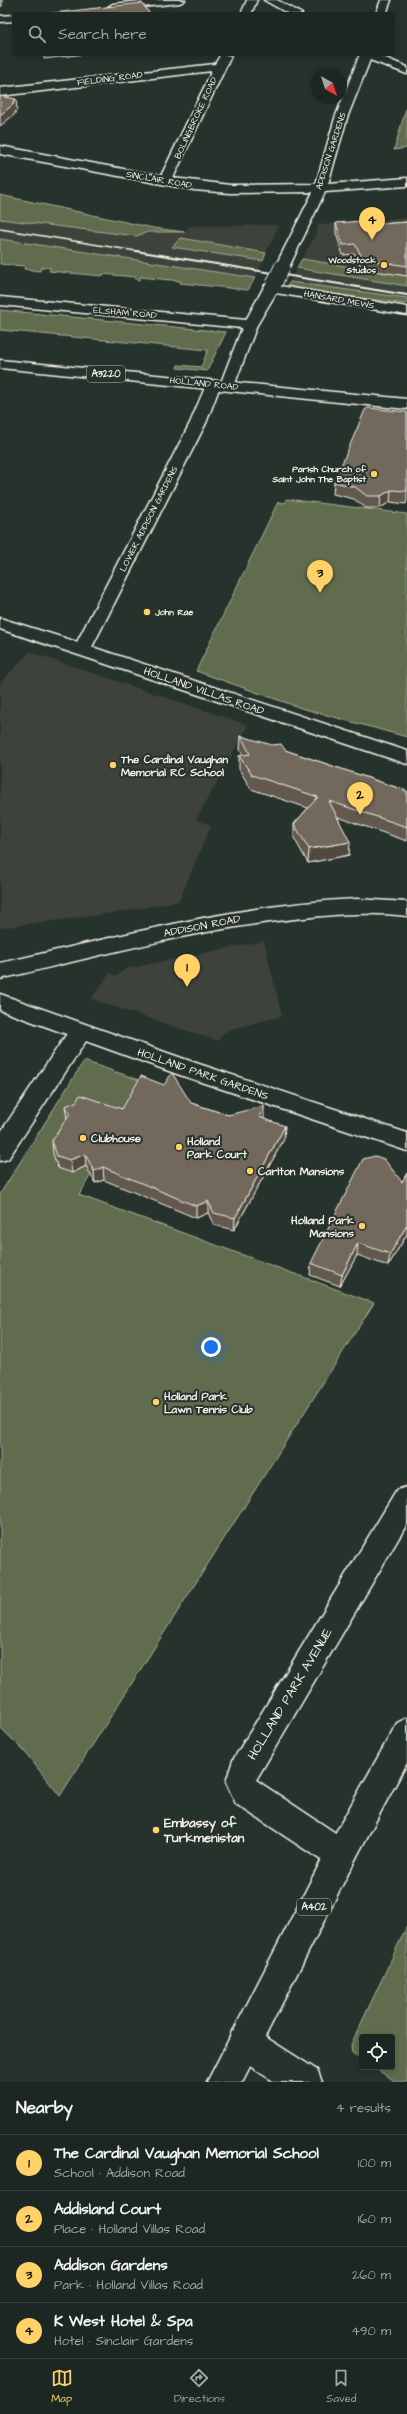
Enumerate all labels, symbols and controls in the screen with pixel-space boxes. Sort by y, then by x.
search box [12,12,395,56]
icon: search [26,23,48,45]
text: Search here [58,24,147,45]
north arrow [311,68,347,104]
street label: FIELDING ROAD [77,69,144,89]
street label: BOLINGBROKE ROAD [171,75,221,161]
street label: ADDISON GARDENS [312,110,350,191]
street label: SINCLAIR ROAD [125,168,193,192]
pin: 4 [359,207,385,240]
place label: Woodstock Studios [327,254,376,277]
marker: Woodstock Studios [379,260,389,270]
street label: HANSARD MEWS [303,287,375,313]
street label: ELSHAM ROAD [93,304,157,322]
road number: A3220 [87,366,125,382]
street label: HOLLAND ROAD [169,374,239,394]
place label: Parish Church of Saint John The Baptist [271,463,367,486]
street label: LOWER ADDISON GARDENS [117,464,181,574]
marker: Parish Church of Saint John The Baptist [369,469,379,479]
pin: 3 [307,560,333,593]
place label: John Rae [154,606,193,619]
marker: John Rae [142,607,152,617]
street label: HOLLAND VILLAS ROAD [142,663,266,719]
place label: The Cardinal Vaughan Memorial RC School [120,752,228,780]
marker: The Cardinal Vaughan Memorial RC School [108,760,118,770]
pin: 2 [347,782,373,815]
street label: ADDISON ROAD [162,911,242,941]
pin: 1 [174,954,200,987]
street label: HOLLAND PARK GARDENS [135,1044,271,1104]
place label: Clubhouse [91,1131,141,1146]
marker: Clubhouse [78,1133,88,1143]
place label: Holland Park Court [186,1134,247,1162]
marker: Holland Park Court [174,1142,184,1152]
place label: Carlton Mansions [258,1164,345,1179]
marker: Carlton Mansions [245,1166,255,1176]
place label: Holland Park Mansions [290,1213,354,1241]
marker: Holland Park Mansions [357,1221,367,1231]
your location [201,1337,221,1357]
place label: Holland Park Lawn Tennis Club [163,1389,254,1417]
marker: Holland Park Lawn Tennis Club [151,1397,161,1407]
street label: HOLLAND PARK AVENUE [243,1624,337,1763]
place label: Embassy of Turkmenistan [163,1814,245,1847]
marker: Embassy of Turkmenistan [151,1825,161,1835]
road number: A402 [297,1899,331,1915]
map controls [359,2034,395,2070]
button: locate [359,2034,395,2070]
text: Nearby [16,2096,73,2120]
text: 4 results [336,2099,391,2117]
text: The Cardinal Vaughan Memorial School [54,2143,319,2164]
text: 1 [28,2154,30,2172]
text: 100 m [358,2154,391,2172]
text: School · Addison Road [54,2164,185,2182]
text: Addisland Court [54,2199,161,2220]
text: 2 [25,2210,33,2228]
text: 160 m [358,2210,391,2228]
text: Place · Holland Villas Road [54,2220,205,2238]
text: Addison Gardens [54,2255,168,2276]
text: 3 [26,2266,32,2284]
text: 260 m [352,2266,391,2284]
text: Park · Holland Villas Road [54,2276,203,2294]
text: K West Hotel & Spa [54,2311,193,2332]
text: 4 [25,2322,33,2340]
text: 490 m [351,2322,391,2340]
text: Hotel · Sinclair Gardens [54,2332,193,2350]
tab: Map [51,2367,73,2406]
tab: Directions [174,2367,225,2406]
tab: Saved [326,2367,356,2406]

